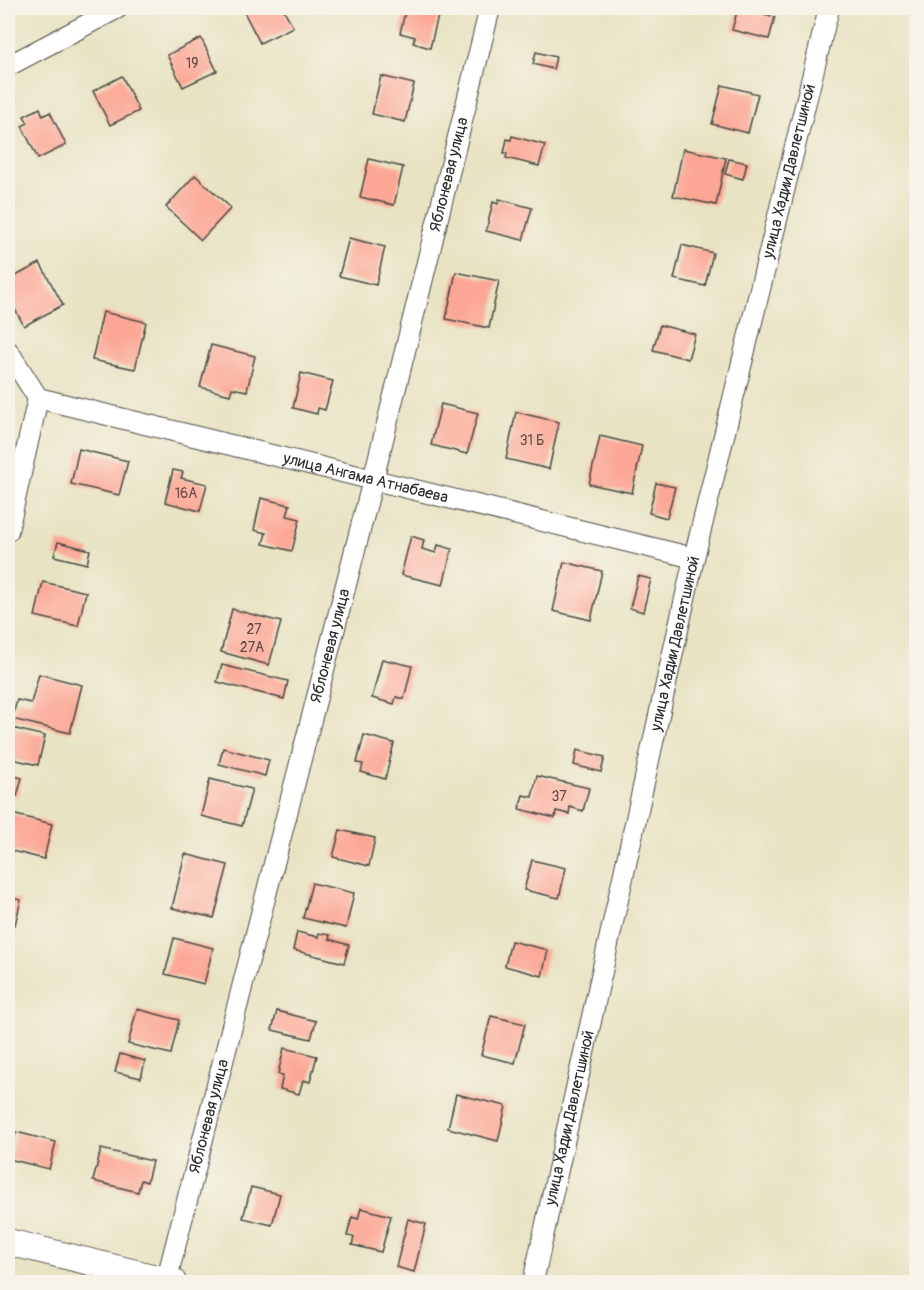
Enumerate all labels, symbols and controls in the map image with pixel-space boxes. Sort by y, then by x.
house number: 19 [186,55,198,72]
street label: улица Хадии Давлетшиной [758,82,820,261]
street label: Яблоневая улица [425,115,473,234]
house number: 31 Б [520,432,544,449]
street label: улица Ангама Атнабаева [280,448,450,508]
house number: 16А [175,485,197,502]
street label: улица Хадии Давлетшиной [646,554,704,734]
street label: Яблоневая улица [306,586,355,705]
house number: 27 [246,621,262,638]
house number: 27А [240,639,264,656]
house number: 37 [551,788,567,805]
street label: улица Хадии Давлетшиной [540,1029,599,1208]
street label: Яблоневая улица [184,1057,233,1176]

